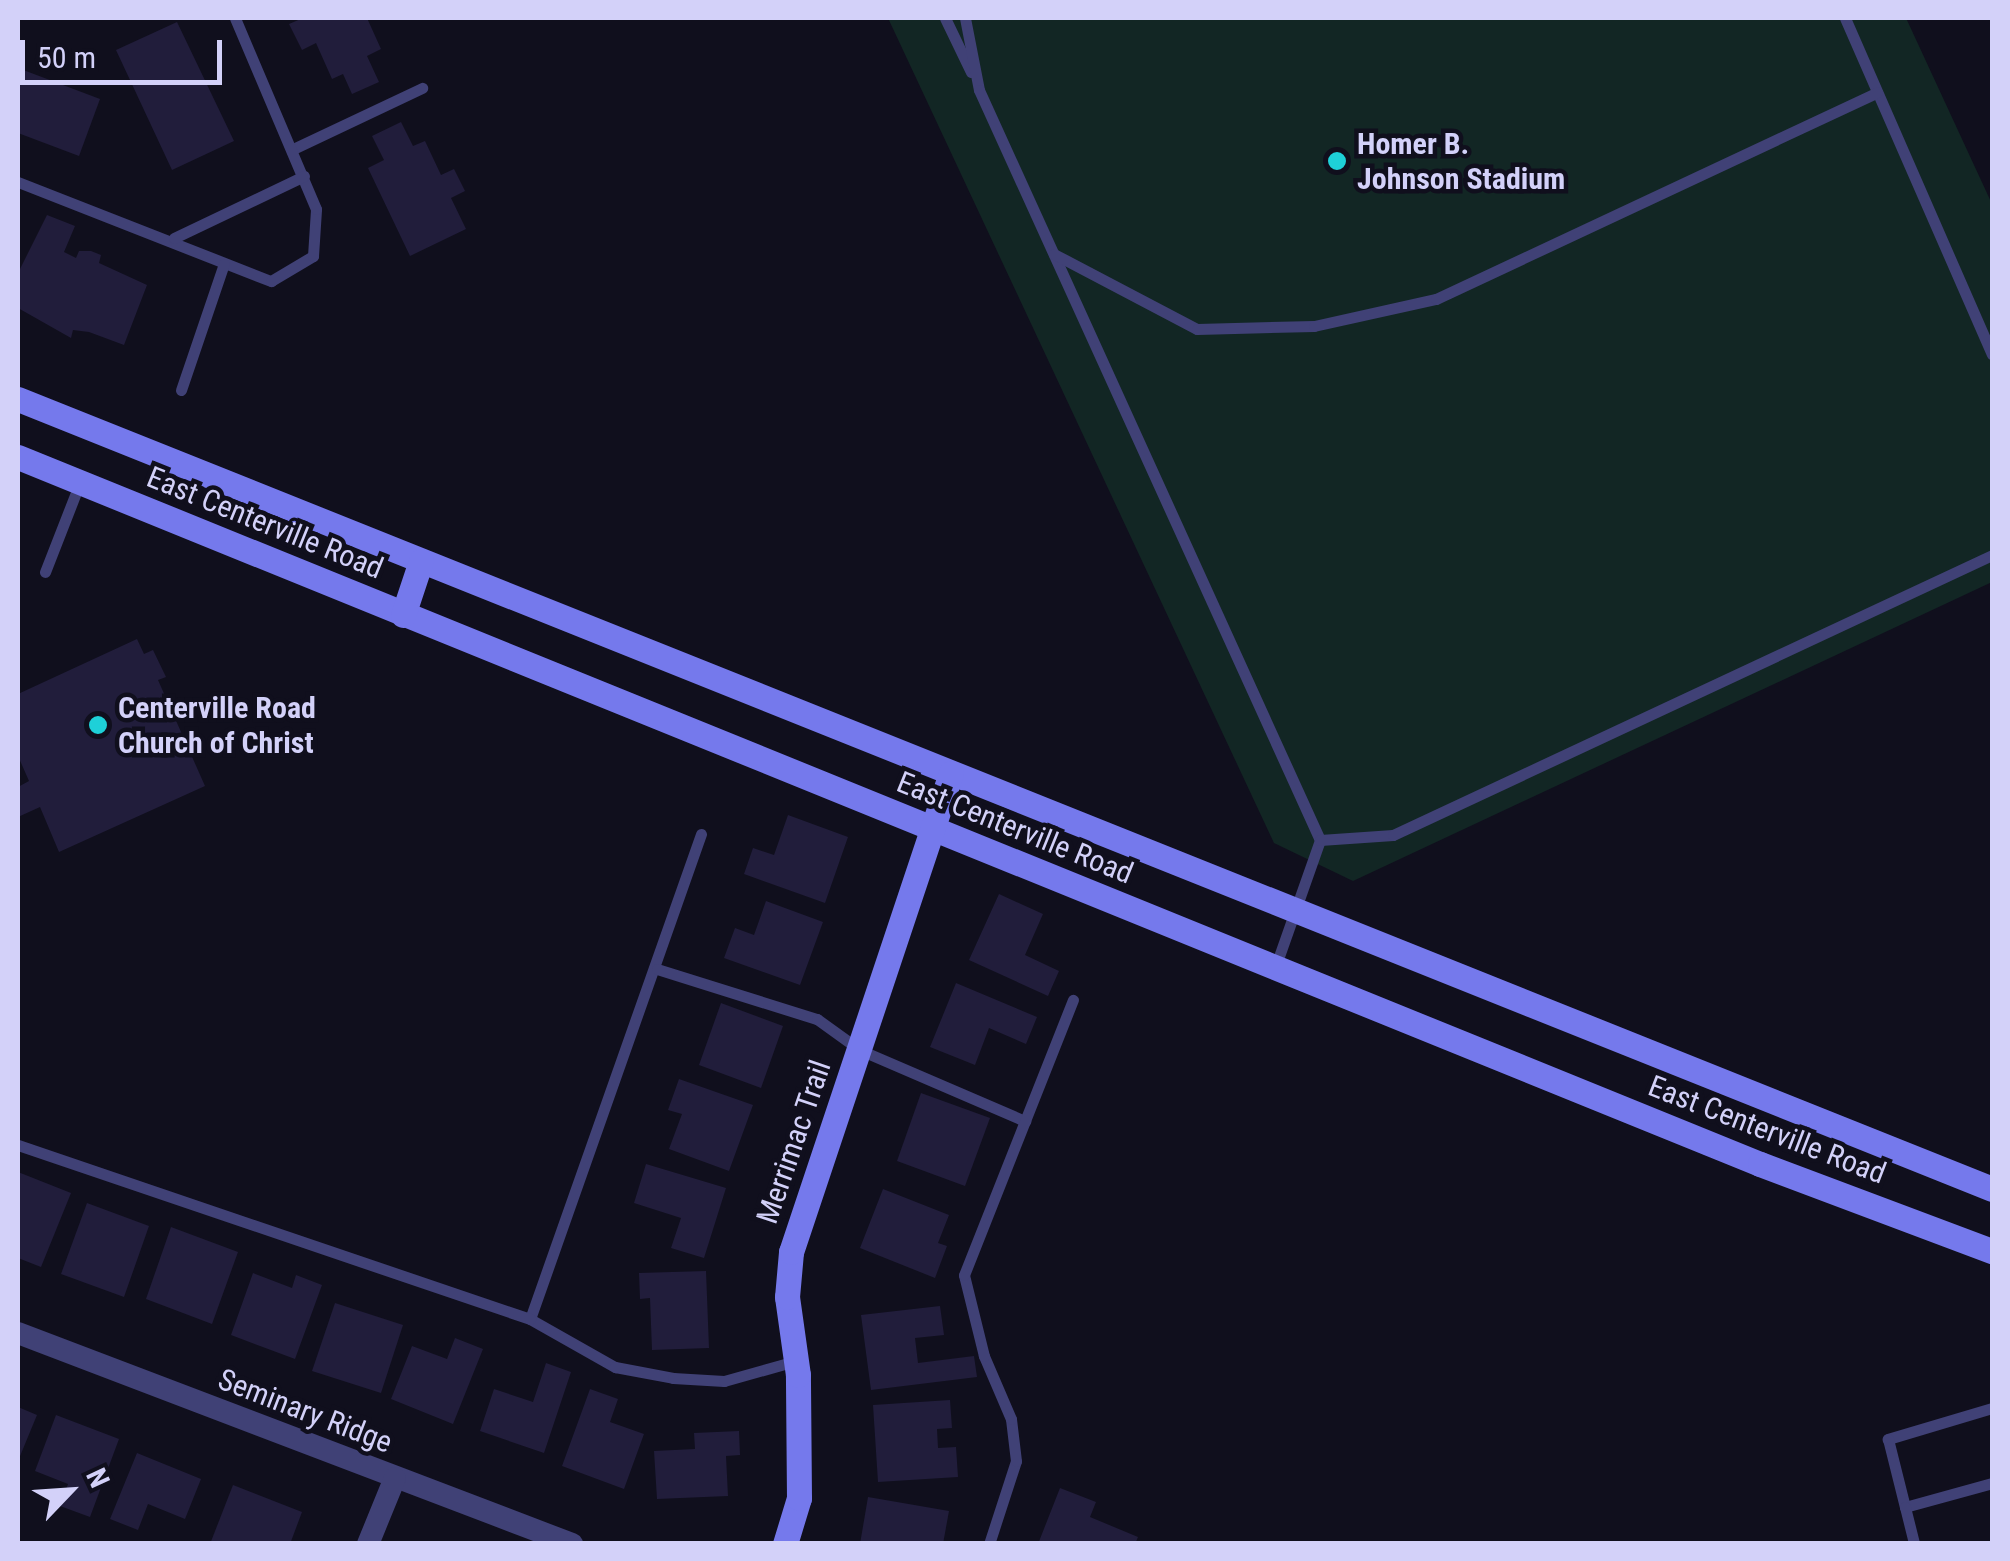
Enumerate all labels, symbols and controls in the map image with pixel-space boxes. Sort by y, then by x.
scale bar [25,20,228,82]
text: 50 m [37,40,96,75]
place label: Homer B. Johnson Stadium [1357,126,1565,196]
marker: Homer B. Johnson Stadium [1326,150,1348,172]
street label: East Centerville Road [142,459,388,587]
place label: Centerville Road Church of Christ [118,690,316,760]
marker: Centerville Road Church of Christ [87,714,109,736]
street label: East Centerville Road [892,764,1138,892]
street label: Merrimac Trail [749,1055,839,1229]
street label: East Centerville Road [1643,1068,1891,1192]
street label: Seminary Ridge [213,1361,397,1461]
north arrow [20,1441,120,1541]
text: N [79,1463,116,1493]

